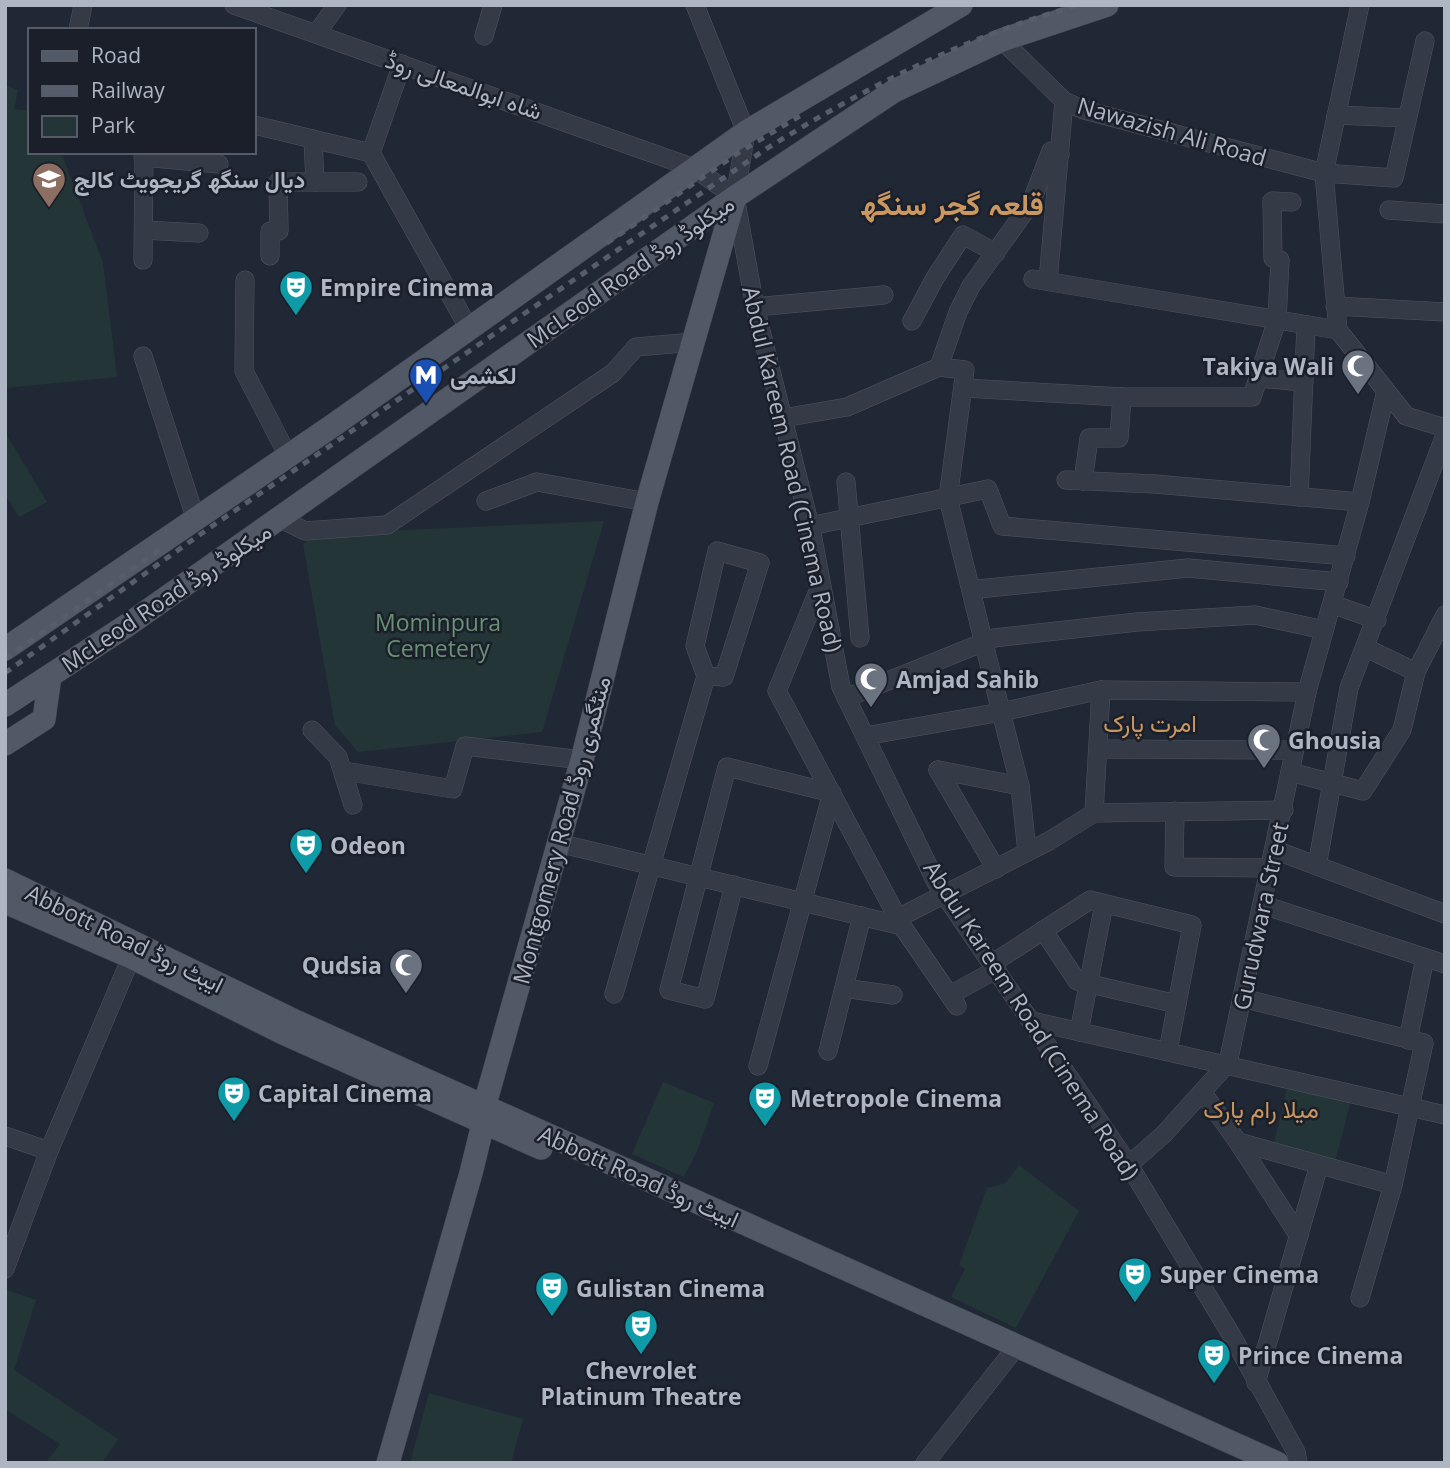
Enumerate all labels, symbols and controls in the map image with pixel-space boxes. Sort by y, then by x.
legend [28,28,256,154]
text: Road [91,41,141,69]
street label: شاہ ابوالمعالی روڈ [381,43,547,127]
text: Railway [91,76,165,104]
street label: Nawazish Ali Road [1074,89,1270,173]
text: Park [91,111,135,139]
school or university icon: دیال سنگھ گریجویٹ کالج [30,160,68,209]
place label: دیال سنگھ گریجویٹ کالج [74,163,305,196]
district label: قلعہ گجر سنگھ [860,183,1044,224]
street label: McLeod Road میکلوڈ روڈ [520,187,740,355]
theatre icon: Empire Cinema [277,268,315,317]
place label: Empire Cinema [320,271,494,303]
street label: Abdul Kareem Road (Cinema Road) [735,283,851,655]
mosque icon: Takiya Wali [1339,347,1377,396]
place label: Takiya Wali [1202,350,1334,382]
metro station icon: لکشمی [407,356,445,405]
place label: لکشمی [450,359,517,391]
street label: McLeod Road میکلوڈ روڈ [55,515,277,679]
park label: Mominpura Cemetery [375,606,501,664]
mosque icon: Amjad Sahib [852,660,890,709]
place label: Amjad Sahib [896,663,1039,695]
street label: Montgomery Road منٹگمری روڈ [504,672,618,988]
district label: امرت پارک [1103,706,1197,740]
mosque icon: Ghousia [1245,721,1283,770]
place label: Ghousia [1288,724,1381,756]
street label: Gurudwara Street [1224,819,1296,1013]
theatre icon: Odeon [287,826,325,875]
place label: Odeon [330,829,406,861]
street label: Abdul Kareem Road (Cinema Road) [917,854,1147,1186]
street label: Abbott Road ایبٹ روڈ [21,876,229,1000]
mosque icon: Qudsia [387,946,425,995]
place label: Qudsia [302,949,382,981]
theatre icon: Capital Cinema [215,1074,253,1123]
place label: Capital Cinema [258,1077,432,1109]
theatre icon: Metropole Cinema [746,1079,784,1128]
place label: Metropole Cinema [790,1082,1002,1114]
district label: میلا رام پارک [1203,1092,1319,1126]
street label: Abbott Road ایبٹ روڈ [534,1117,744,1235]
theatre icon: Super Cinema [1116,1255,1154,1304]
place label: Super Cinema [1160,1258,1319,1290]
theatre icon: Gulistan Cinema [533,1269,571,1318]
place label: Gulistan Cinema [576,1272,765,1304]
theatre icon: Chevrolet Platinum Theatre [622,1307,660,1356]
theatre icon: Prince Cinema [1195,1336,1233,1385]
place label: Prince Cinema [1238,1339,1403,1371]
place label: Chevrolet Platinum Theatre [540,1354,742,1412]

